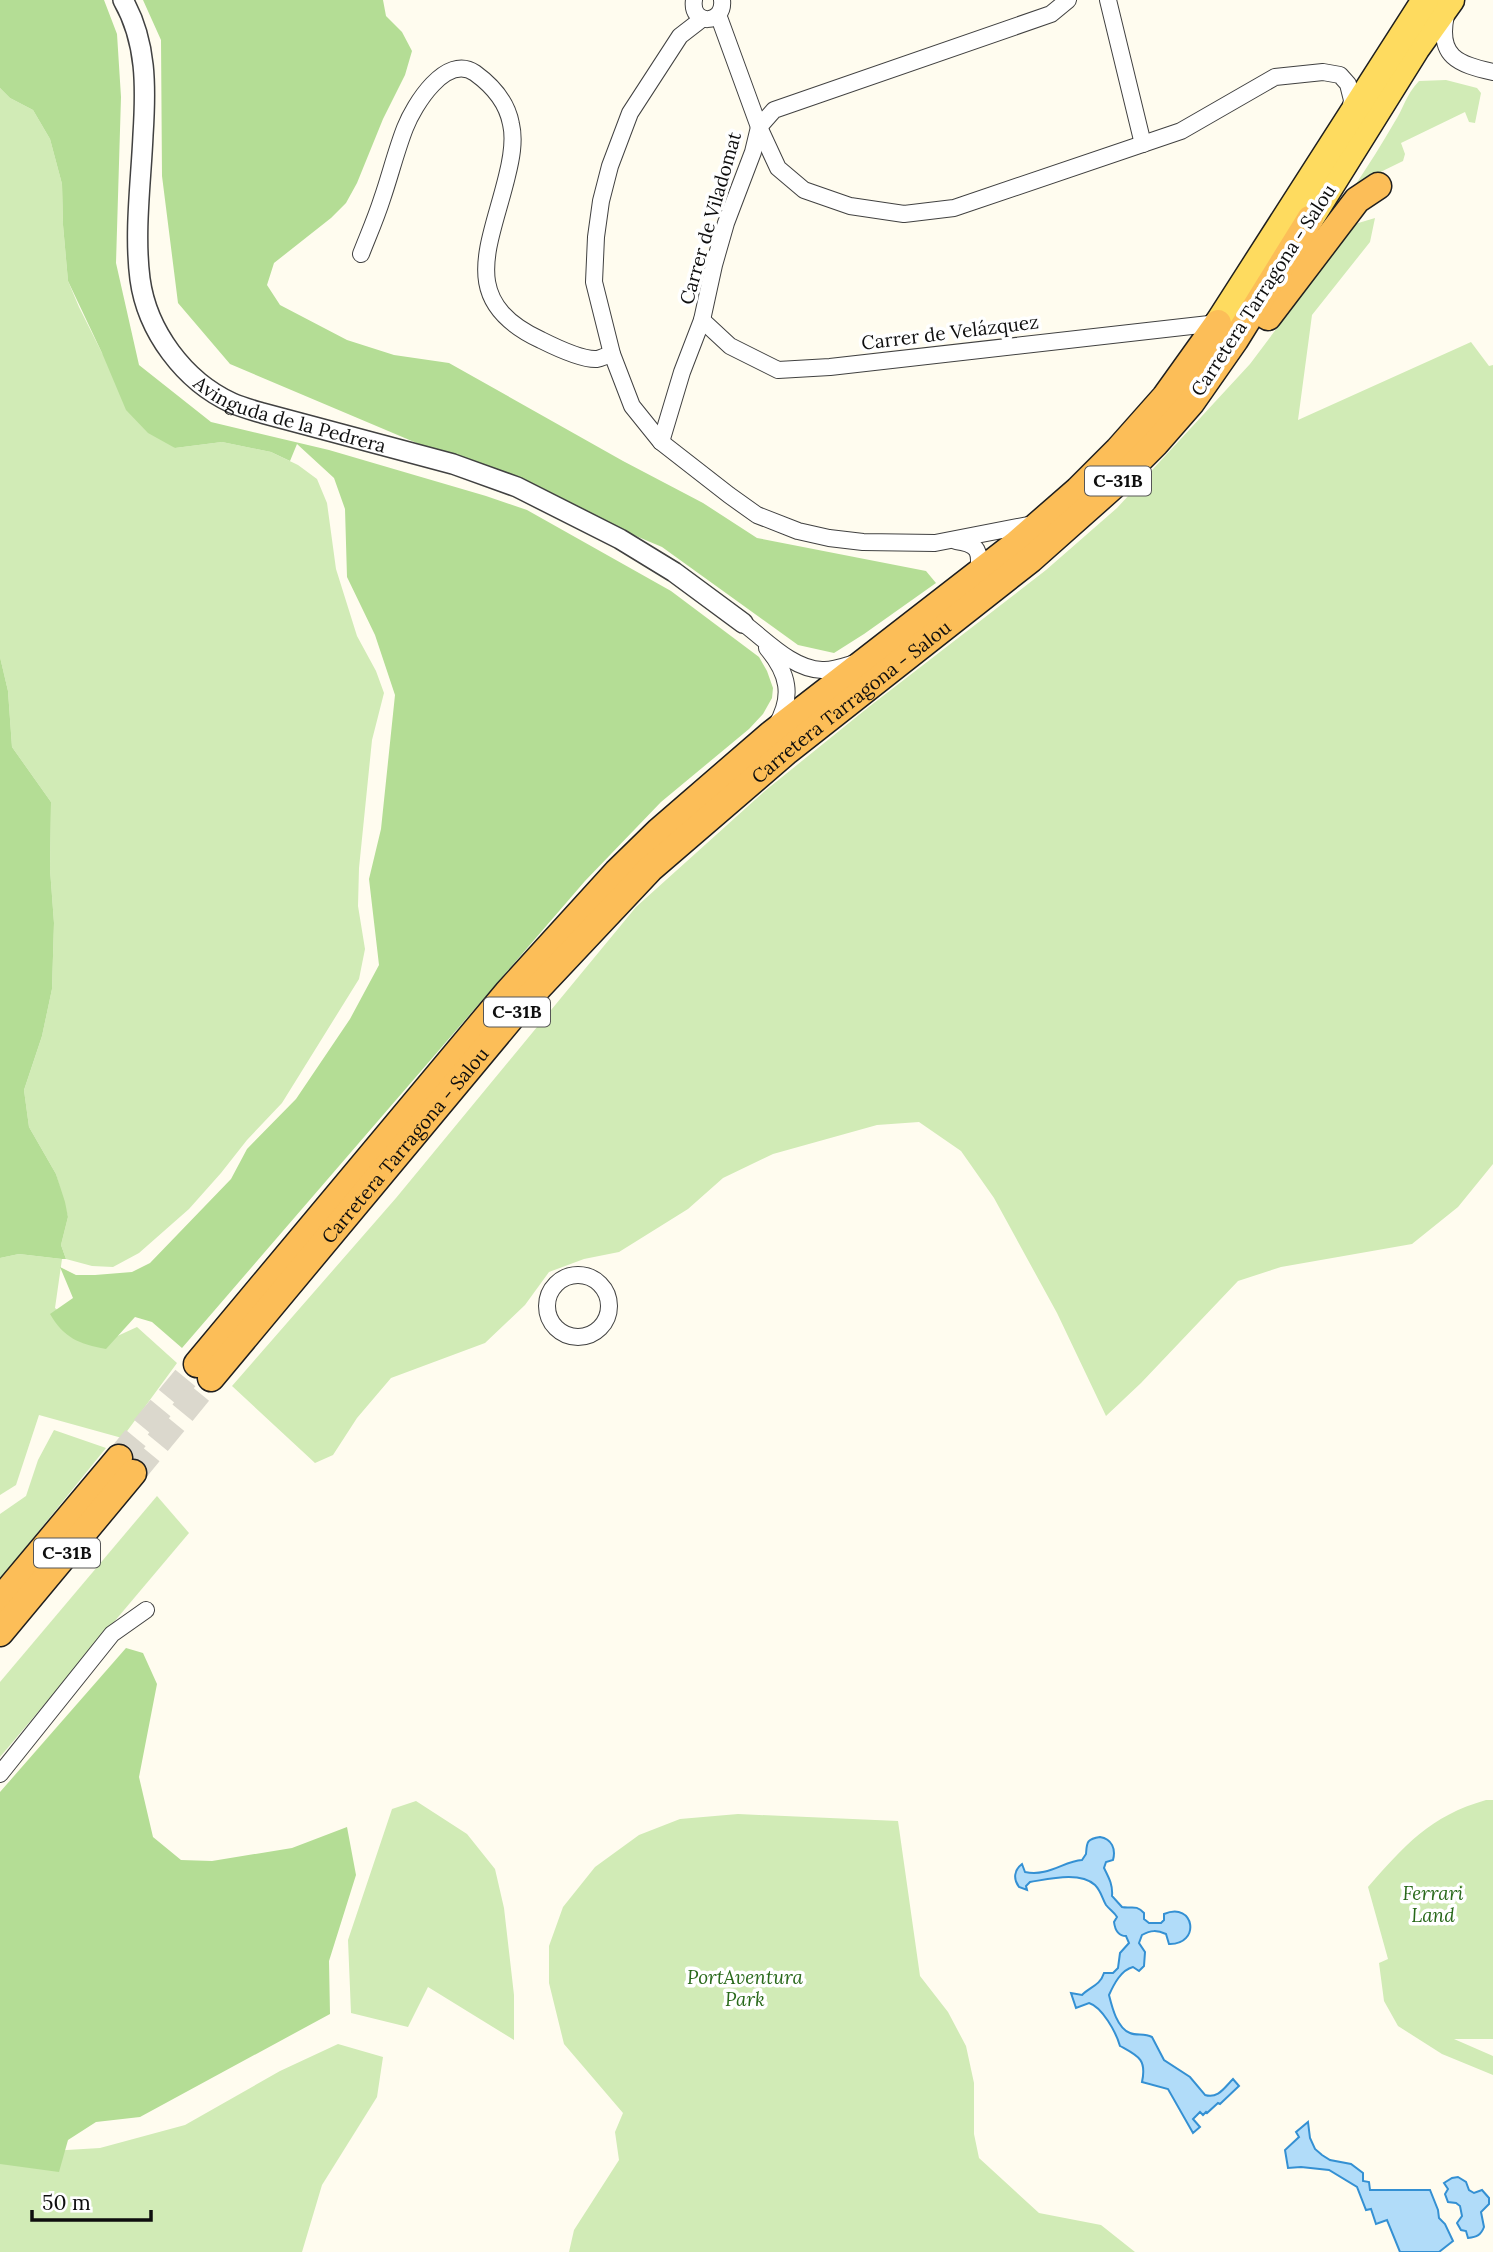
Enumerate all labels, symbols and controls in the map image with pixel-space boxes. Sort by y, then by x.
street label: Carrer de Viladomat [674,128,746,307]
street label: Carretera Tarragona - Salou [1185,179,1341,401]
street label: Carrer de Velázquez [860,309,1040,355]
street label: Avinguda de la Pedrera [188,370,389,458]
road number: C-31B [1085,466,1151,495]
street label: Carretera Tarragona - Salou [746,615,955,788]
road number: C-31B [484,998,550,1027]
street label: Carretera Tarragona - Salou [316,1042,494,1248]
road number: C-31B [34,1538,100,1568]
park label: Ferrari Land [1403,1881,1463,1927]
park label: PortAventura Park [687,1965,804,2011]
scale bar [32,2178,150,2222]
text: 50 m [42,2189,91,2216]

